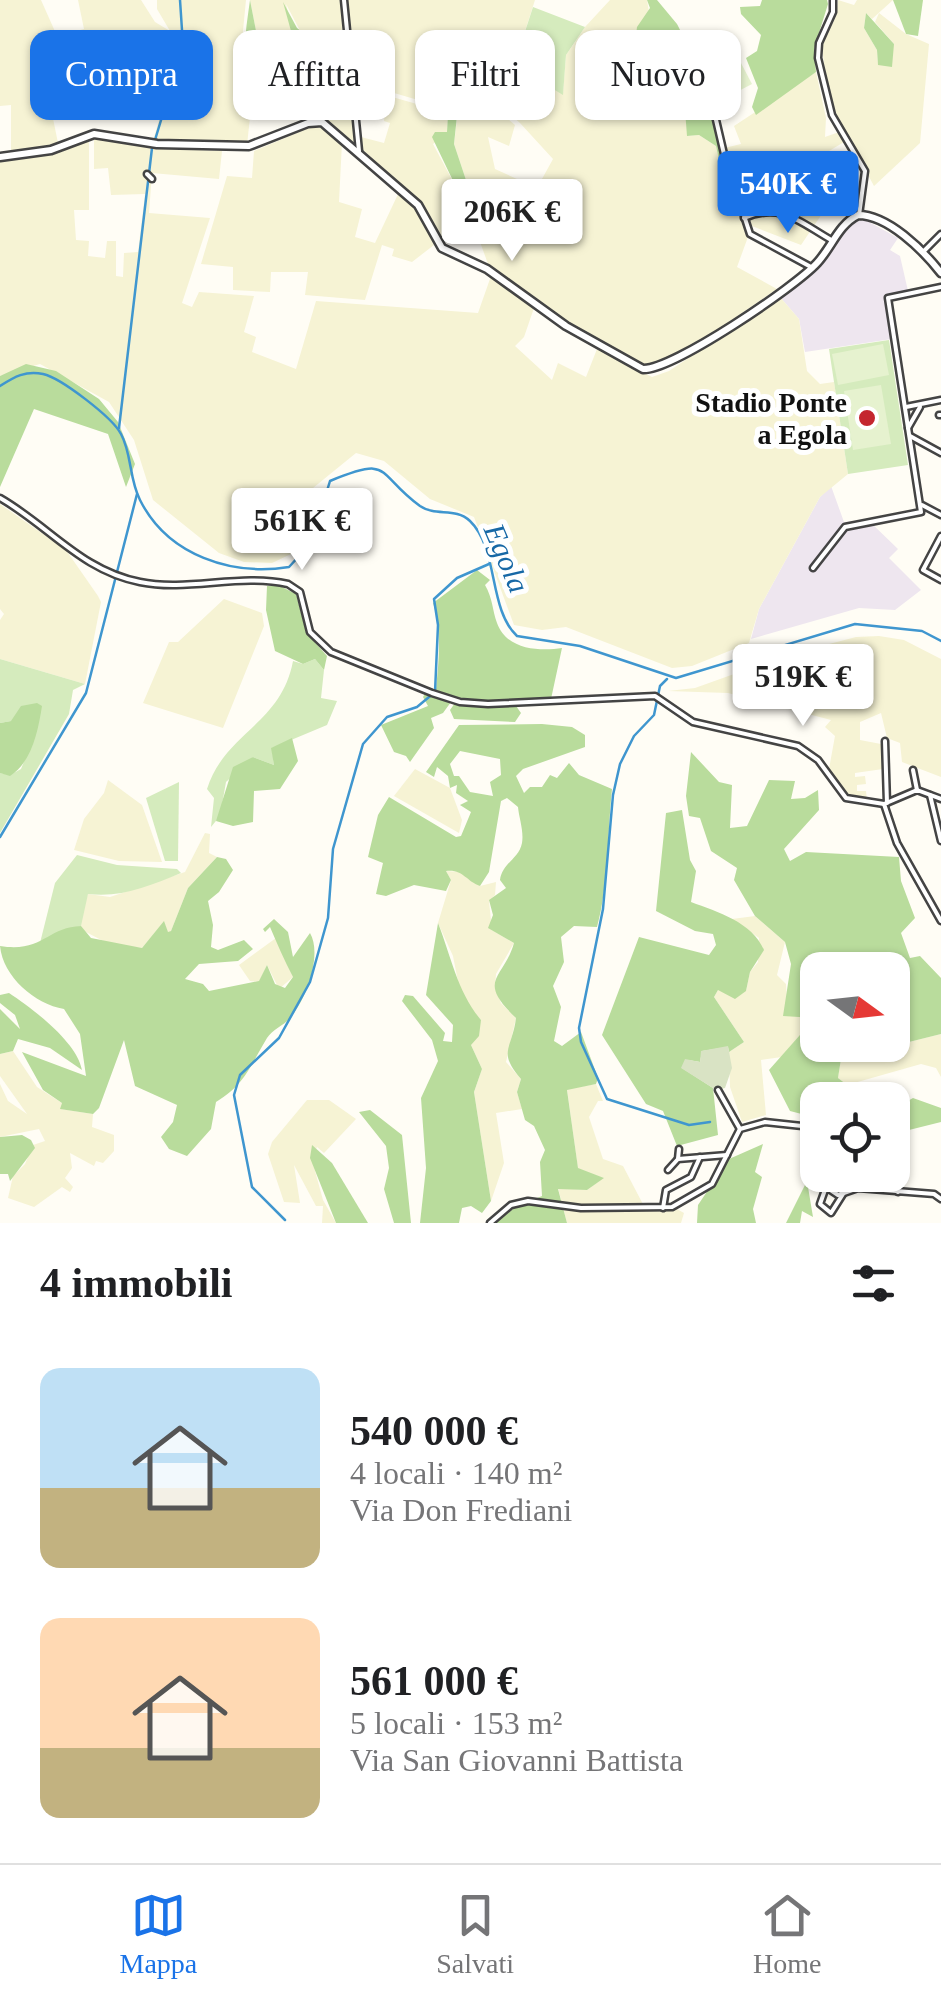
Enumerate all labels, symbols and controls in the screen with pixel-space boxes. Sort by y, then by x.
chip: Compra [30,30,213,120]
chip: Affitta [233,30,395,120]
chip: Filtri [415,30,555,120]
chip: Nuovo [575,30,741,120]
pin: 540K € [707,151,869,236]
text: 540K € [740,165,836,201]
pin: 206K € [431,179,593,264]
text: 206K € [464,193,560,229]
place label: Stadio Ponte a Egola [695,387,847,450]
marker: Stadio Ponte a Egola [856,407,878,429]
pin: 561K € [221,488,383,573]
text: 561K € [254,502,350,538]
water label: Egola [477,518,536,597]
pin: 519K € [722,644,884,729]
text: 519K € [755,658,851,694]
north arrow [800,952,910,1062]
map controls [800,952,910,1192]
button: locate [800,1082,910,1192]
icon: filters [846,1256,901,1311]
text: 4 immobili [40,1260,233,1306]
icon: home [120,1408,240,1528]
text: 540 000 € [350,1408,518,1454]
text: 4 locali · 140 m² [350,1455,562,1491]
text: Via Don Frediani [350,1492,572,1528]
icon: home [120,1658,240,1778]
text: 561 000 € [350,1658,518,1704]
text: 5 locali · 153 m² [350,1705,562,1741]
text: Via San Giovanni Battista [350,1742,683,1778]
tab: Mappa [120,1888,197,1980]
tab: Salvati [436,1888,514,1980]
tab: Home [753,1888,821,1980]

